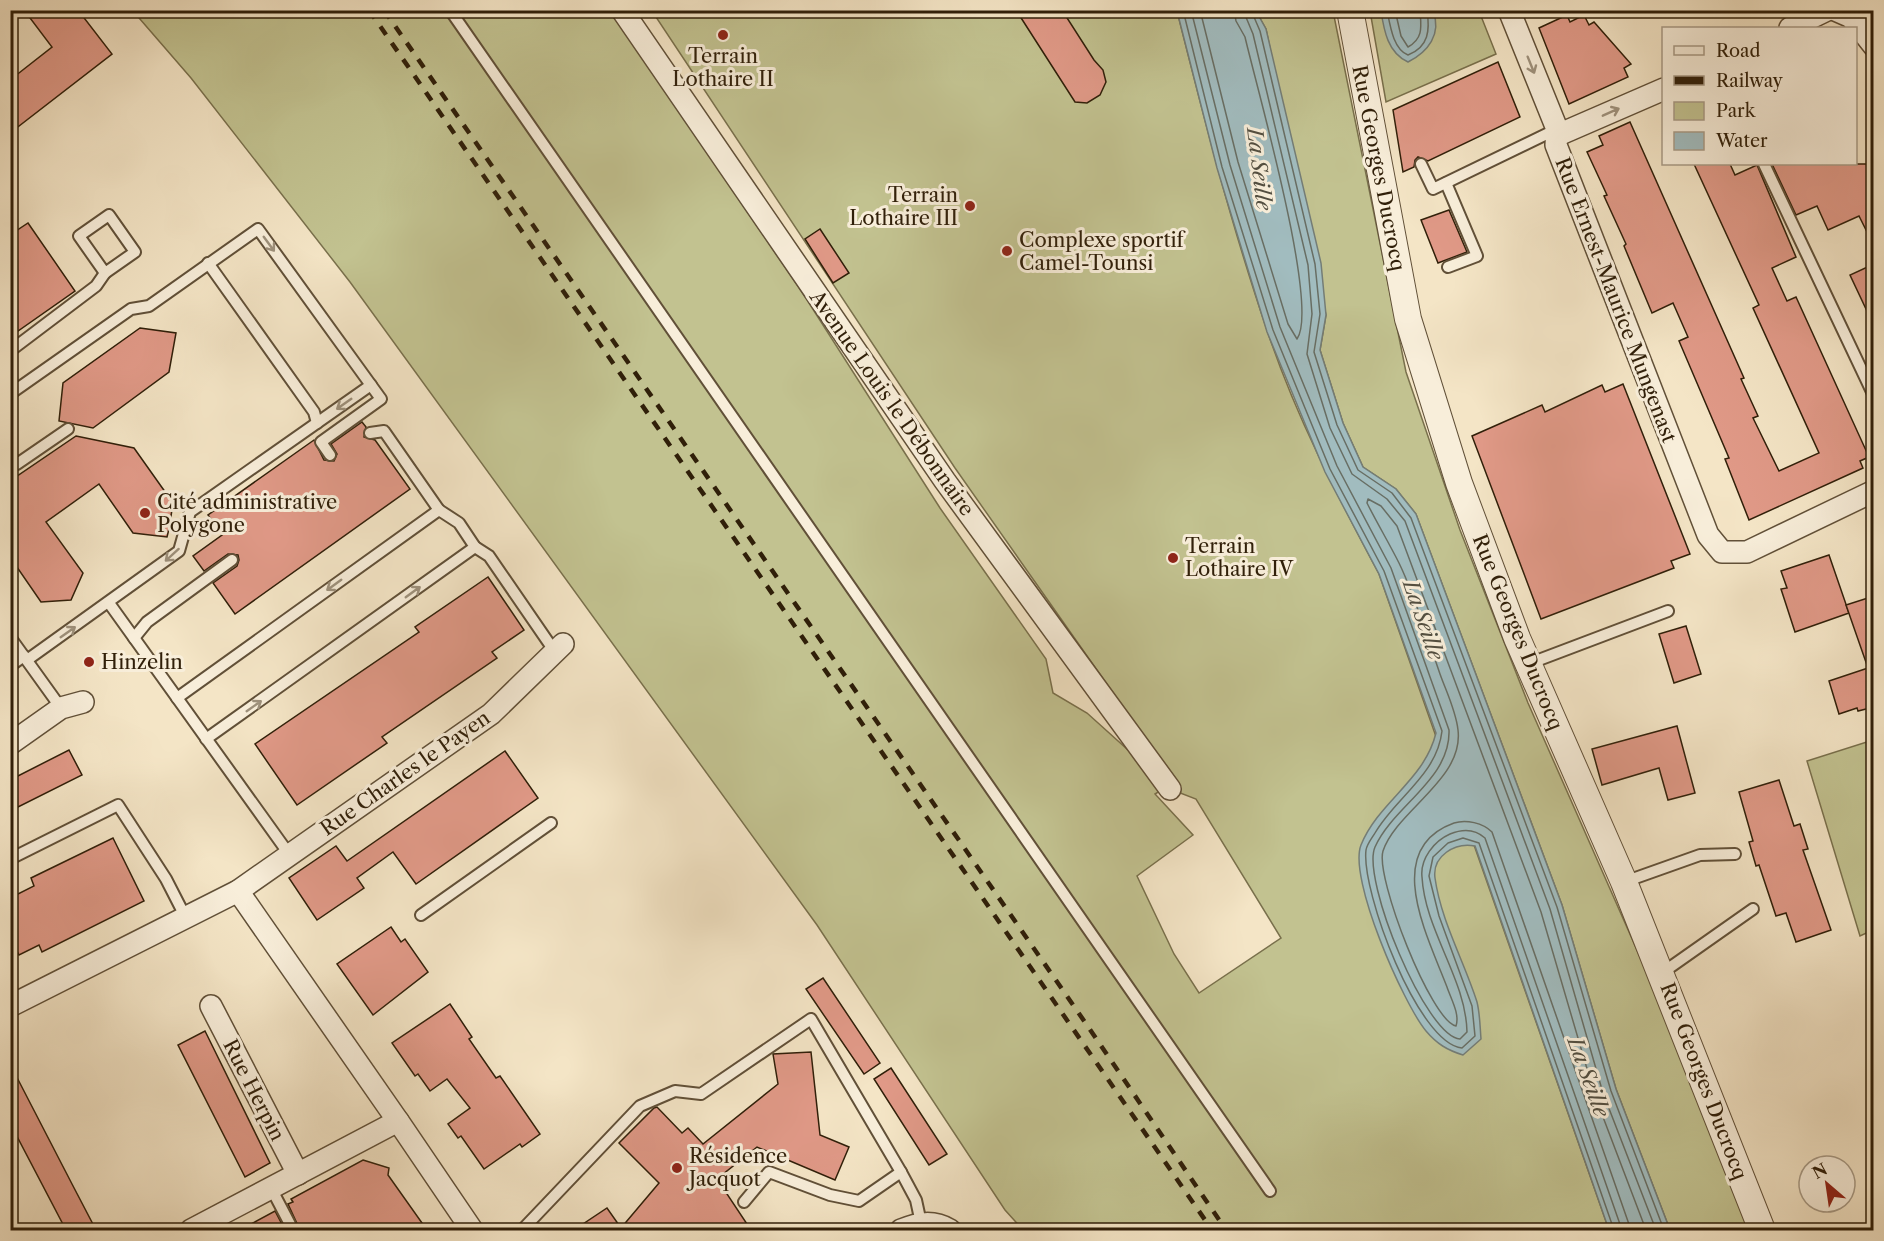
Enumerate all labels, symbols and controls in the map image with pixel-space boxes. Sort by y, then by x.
legend [1662,27,1857,165]
marker: Terrain Lothaire II [716,28,730,42]
text: Road [1716,40,1761,62]
place label: Terrain Lothaire II [672,44,774,91]
one-way arrow [1527,55,1538,73]
street label: Rue Georges Ducrocq [1347,63,1411,273]
text: Railway [1716,70,1784,92]
text: Park [1716,100,1757,122]
one-way arrow [1601,106,1620,117]
water label: La Seille [1242,124,1277,213]
text: Water [1715,130,1768,152]
street label: Rue Ernest-Maurice Mungenast [1550,154,1682,446]
place label: Terrain Lothaire III [849,183,958,230]
marker: Terrain Lothaire III [963,199,977,213]
place label: Complexe sportif Camel-Tounsi [1019,228,1187,275]
one-way arrow [263,236,275,252]
marker: Complexe sportif Camel-Tounsi [1000,244,1014,258]
street label: Avenue Louis le Débonnaire [804,285,979,520]
one-way arrow [336,398,353,410]
place label: Cité administrative Polygone [157,490,337,537]
marker: Cité administrative Polygone [138,506,152,520]
street label: Rue Georges Ducrocq [1468,531,1568,733]
place label: Terrain Lothaire IV [1185,534,1294,581]
one-way arrow [165,548,181,562]
marker: Terrain Lothaire IV [1166,551,1180,565]
water label: La Seille [1397,575,1449,664]
one-way arrow [327,579,343,591]
one-way arrow [404,586,420,598]
one-way arrow [60,626,76,638]
place label: Hinzelin [101,650,183,674]
marker: Hinzelin [82,655,96,669]
one-way arrow [246,699,262,712]
street label: Rue Charles le Payen [316,705,495,841]
street label: Rue Georges Ducrocq [1655,979,1753,1183]
water label: La Seille [1562,1032,1615,1121]
street label: Rue Herpin [218,1035,290,1145]
place label: Résidence Jacquot [686,1144,787,1191]
north arrow [1797,1154,1857,1214]
text: N [1809,1159,1831,1183]
marker: Résidence Jacquot [670,1161,684,1175]

